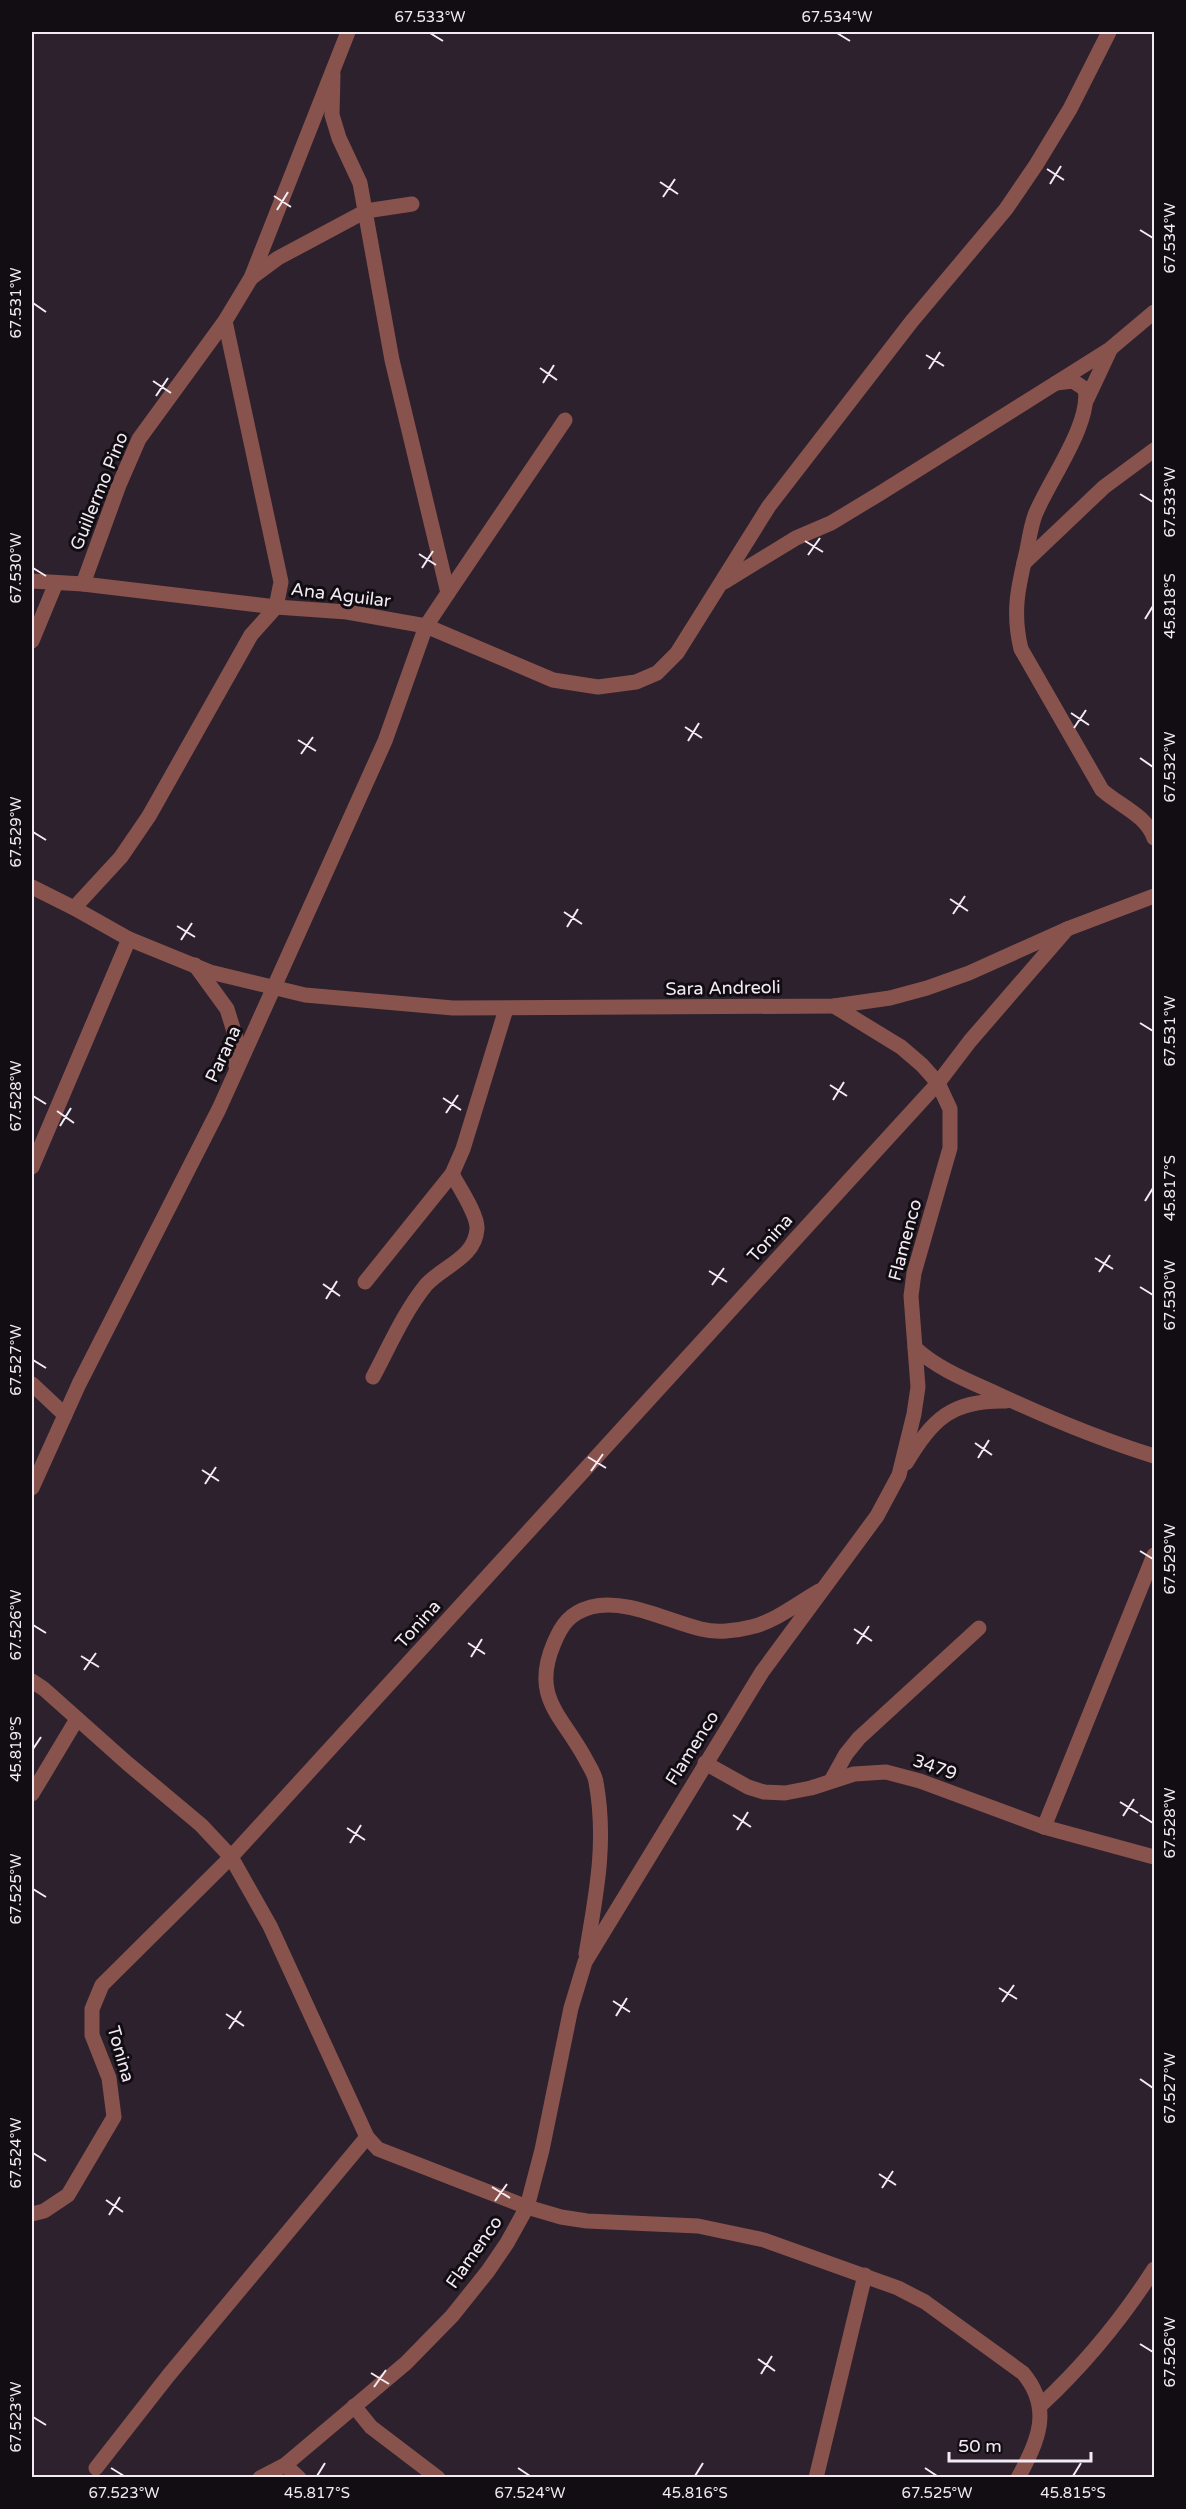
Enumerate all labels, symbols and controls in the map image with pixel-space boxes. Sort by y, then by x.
text: 67.533°W [394,8,466,26]
text: 67.534°W [801,8,873,26]
text: 67.534°W [1161,202,1179,274]
text: 67.531°W [7,267,25,339]
street label: Guillermo Pino [65,429,133,553]
text: 67.533°W [1161,466,1179,538]
text: 67.530°W [7,532,25,604]
text: 45.818°S [1161,573,1179,639]
street label: Ana Aguilar [290,578,392,612]
text: 67.532°W [1161,731,1179,803]
text: 67.529°W [7,796,25,868]
street label: Sara Andreoli [665,976,781,1000]
text: 67.531°W [1161,995,1179,1067]
street label: Parana [200,1022,246,1086]
text: 67.528°W [7,1060,25,1132]
text: 45.817°S [1161,1155,1179,1221]
street label: Flamenco [884,1197,926,1283]
street label: Tonina [743,1209,797,1267]
text: 67.530°W [1161,1259,1179,1331]
text: 67.527°W [7,1324,25,1396]
text: 67.529°W [1161,1523,1179,1595]
text: 67.526°W [7,1590,25,1660]
street label: Tonina [391,1595,445,1653]
street label: Flamenco [661,1707,723,1789]
text: 45.819°S [7,1716,25,1782]
street label: 3479 [910,1749,960,1785]
text: 67.528°W [1161,1787,1179,1859]
text: 67.525°W [7,1854,25,1924]
street label: Tonina [103,2023,139,2085]
text: 67.527°W [1161,2052,1179,2124]
text: 67.524°W [7,2117,25,2189]
street label: Flamenco [441,2211,507,2293]
text: 67.526°W [1161,2317,1179,2387]
text: 67.523°W [7,2381,25,2453]
scale bar [949,2425,1092,2463]
text: 50 m [958,2435,1002,2457]
text: 67.523°W [88,2484,160,2502]
text: 45.817°S [284,2484,350,2502]
text: 67.524°W [494,2484,566,2502]
text: 45.816°S [662,2484,728,2502]
text: 67.525°W [902,2484,972,2502]
text: 45.815°S [1040,2484,1106,2502]

